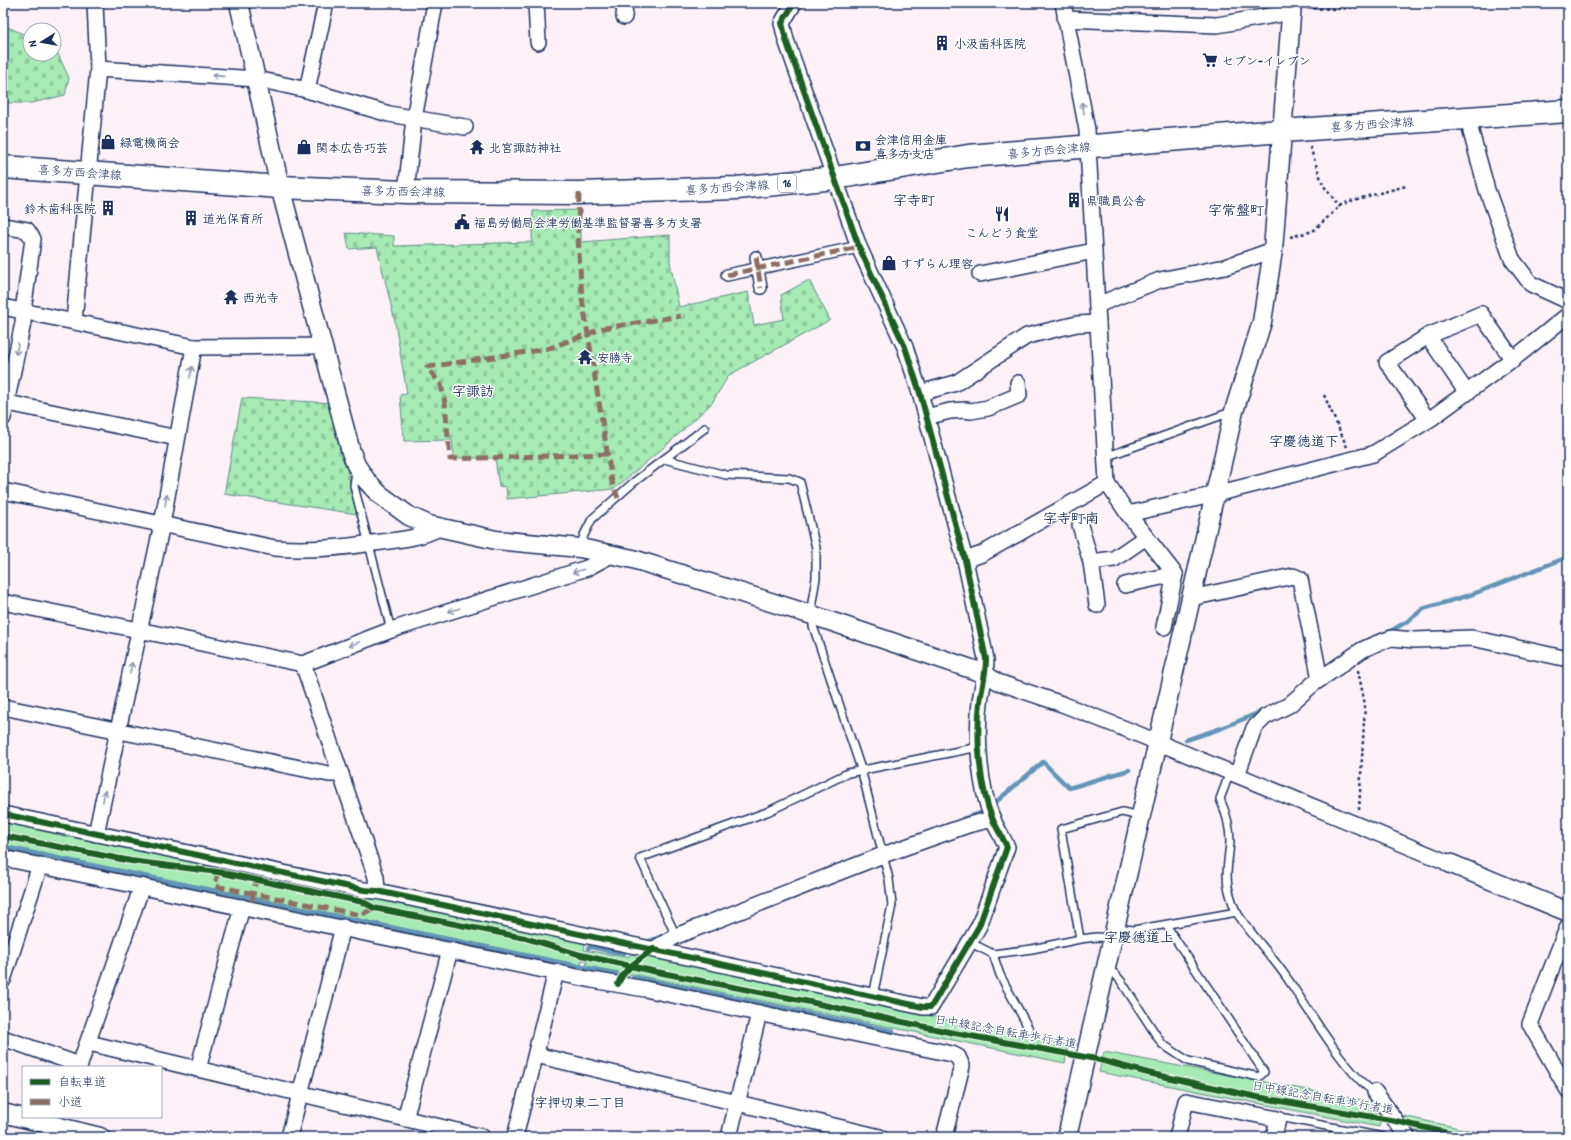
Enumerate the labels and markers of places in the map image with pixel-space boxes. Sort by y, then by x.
building icon: 小汲歯科医院 [933,34,951,52]
place label: 小汲歯科医院 [954,35,1026,52]
supermarket icon: セブン-イレブン [1201,51,1219,69]
place label: セブン-イレブン [1222,52,1311,69]
place label: 会津信用金庫 喜多方支店 [875,131,947,162]
shop icon: 緑電機商会 [99,133,117,151]
place label: 緑電機商会 [120,134,180,151]
bank icon: 会津信用金庫 喜多方支店 [854,137,872,155]
shop icon: 関本広告巧芸 [295,138,313,156]
temple icon: 北宮諏訪神社 [468,138,486,156]
place label: 関本広告巧芸 [316,139,388,156]
place label: 北宮諏訪神社 [489,139,561,156]
building icon: 県職員公舎 [1065,191,1083,209]
place label: 県職員公舎 [1086,192,1146,209]
building icon: 鈴木歯科医院 [99,199,117,217]
place label: 鈴木歯科医院 [24,200,96,217]
restaurant icon: こんどう食堂 [993,205,1011,223]
building icon: 道光保育所 [182,209,200,227]
place label: 道光保育所 [203,210,264,227]
public building icon: 福島労働局会津労働基準監督署喜多方支署 [453,213,471,231]
place label: 福島労働局会津労働基準監督署喜多方支署 [474,214,702,231]
place label: こんどう食堂 [966,224,1038,241]
shop icon: すずらん理容 [880,254,898,272]
place label: すずらん理容 [901,255,973,272]
temple icon: 西光寺 [222,288,240,306]
place label: 西光寺 [243,289,279,306]
temple icon: 安勝寺 [576,348,594,366]
place label: 安勝寺 [597,349,633,366]

